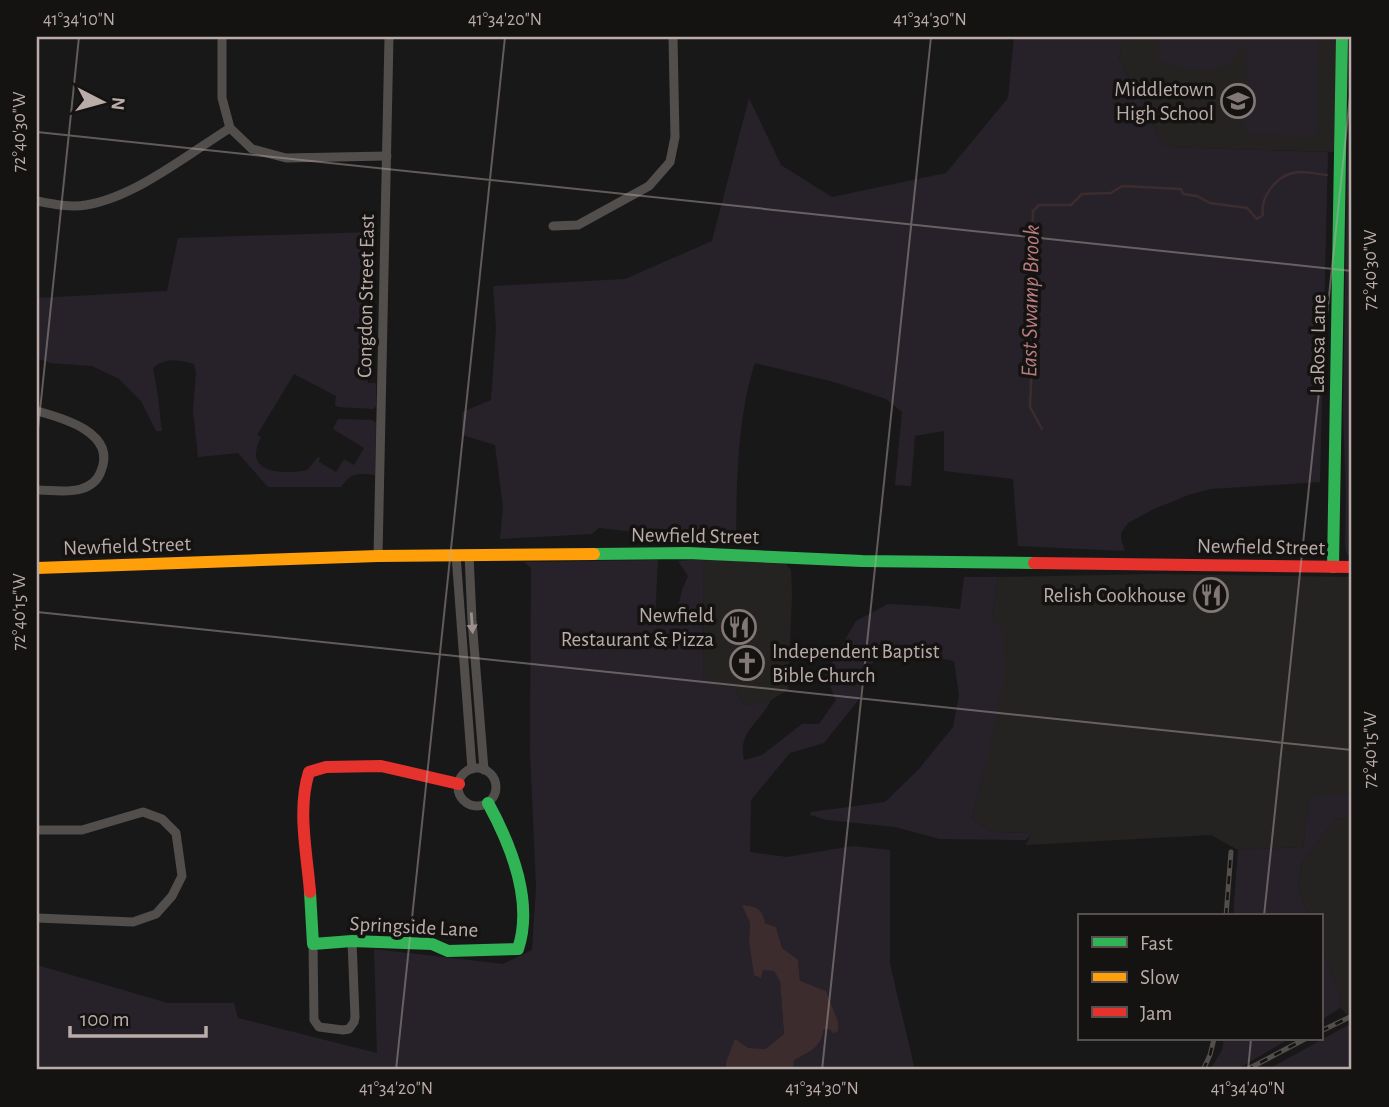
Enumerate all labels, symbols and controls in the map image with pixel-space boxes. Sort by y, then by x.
text: 41°34'10"N [43,11,115,29]
text: 41°34'20"N [468,11,542,29]
text: 41°34'30"N [893,11,967,29]
north arrow [66,66,136,136]
place label: Middletown High School [1114,79,1214,124]
school or university icon: Middletown High School [1219,82,1257,120]
text: 72°40'30"W [11,92,29,172]
text: N [107,96,128,111]
street label: Congdon Street East [354,214,378,378]
water label: East Swamp Brook [1018,224,1044,377]
text: 72°40'30"W [1362,230,1380,310]
street label: LaRosa Lane [1307,294,1329,394]
street label: Newfield Street [631,524,760,548]
street label: Newfield Street [63,533,192,559]
street label: Newfield Street [1197,535,1326,559]
text: 72°40'15"W [11,573,29,651]
restaurant icon: Relish Cookhouse [1192,576,1230,614]
place label: Relish Cookhouse [1043,585,1186,606]
place label: Newfield Restaurant & Pizza [561,605,714,650]
restaurant icon: Newfield Restaurant & Pizza [720,608,758,646]
one-way arrow [467,613,478,635]
place label: Independent Baptist Bible Church [772,641,940,686]
church icon: Independent Baptist Bible Church [728,644,766,682]
text: 72°40'15"W [1362,711,1380,789]
street label: Springside Lane [349,913,479,941]
legend [1078,914,1322,1040]
text: Fast [1140,933,1173,954]
text: Slow [1140,967,1179,988]
scale bar [70,995,206,1039]
text: Jam [1140,1003,1172,1024]
text: 100 m [80,1009,130,1030]
text: 41°34'20"N [359,1080,433,1098]
text: 41°34'30"N [785,1080,859,1098]
text: 41°34'40"N [1211,1080,1285,1098]

